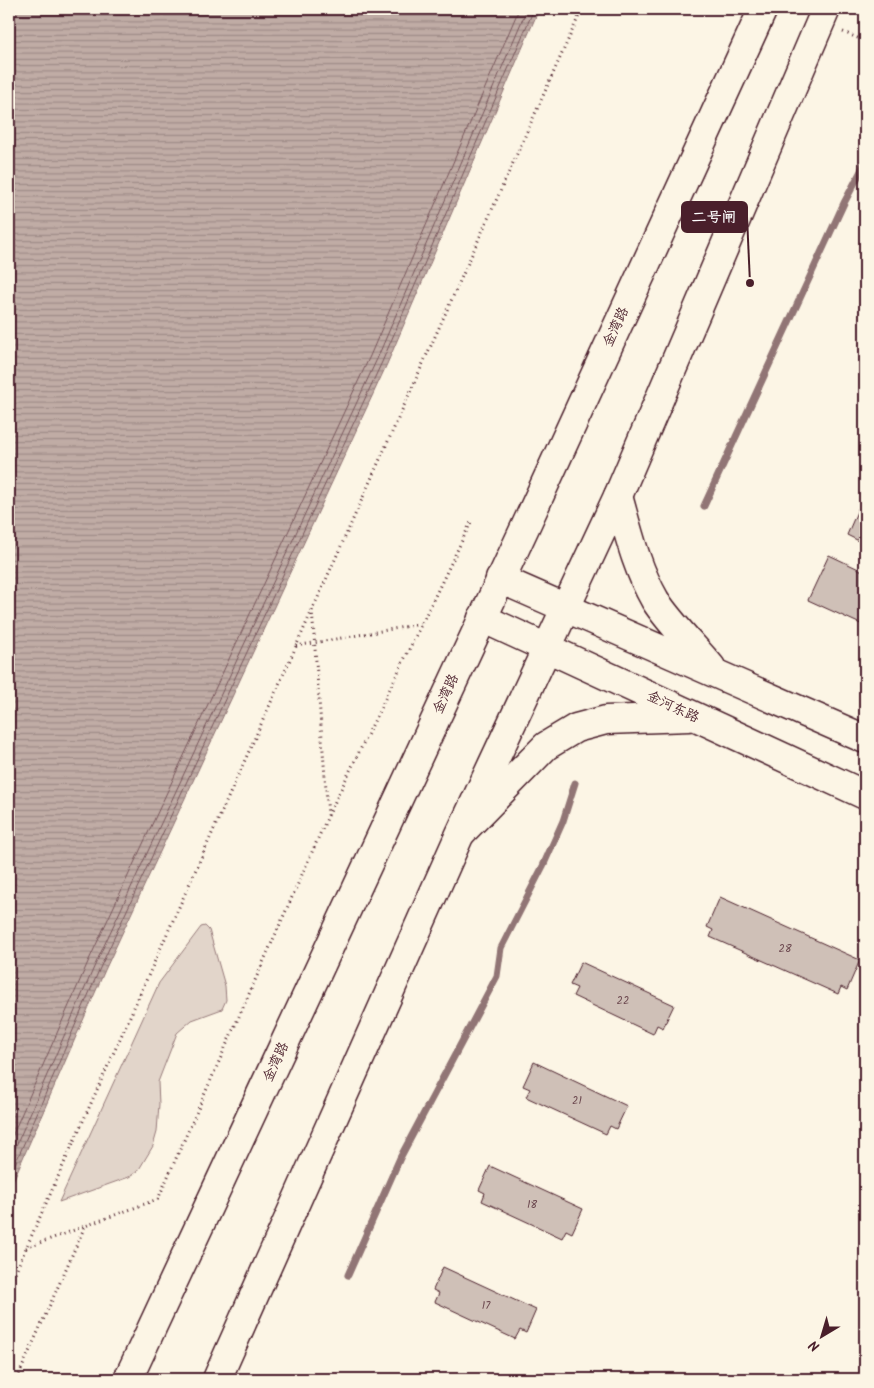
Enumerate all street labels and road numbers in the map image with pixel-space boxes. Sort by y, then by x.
street label: 金湾路 [597,303,635,351]
street label: 金湾路 [427,670,465,718]
street label: 金河东路 [643,685,703,729]
street label: 金湾路 [257,1038,295,1086]

